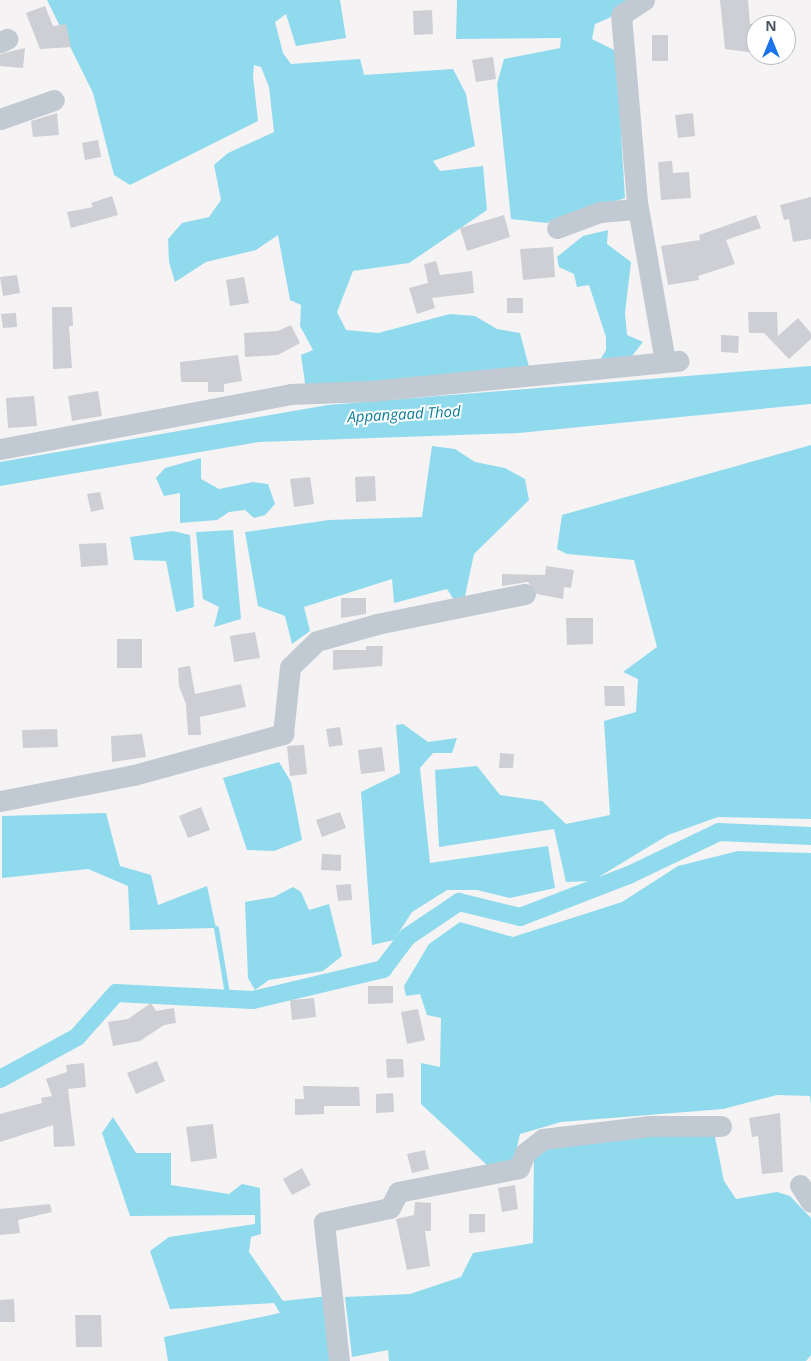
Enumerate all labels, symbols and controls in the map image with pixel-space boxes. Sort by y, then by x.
north arrow [746,15,796,65]
text: N [765,16,777,35]
water label: Appangaad Thod [347,402,461,426]

